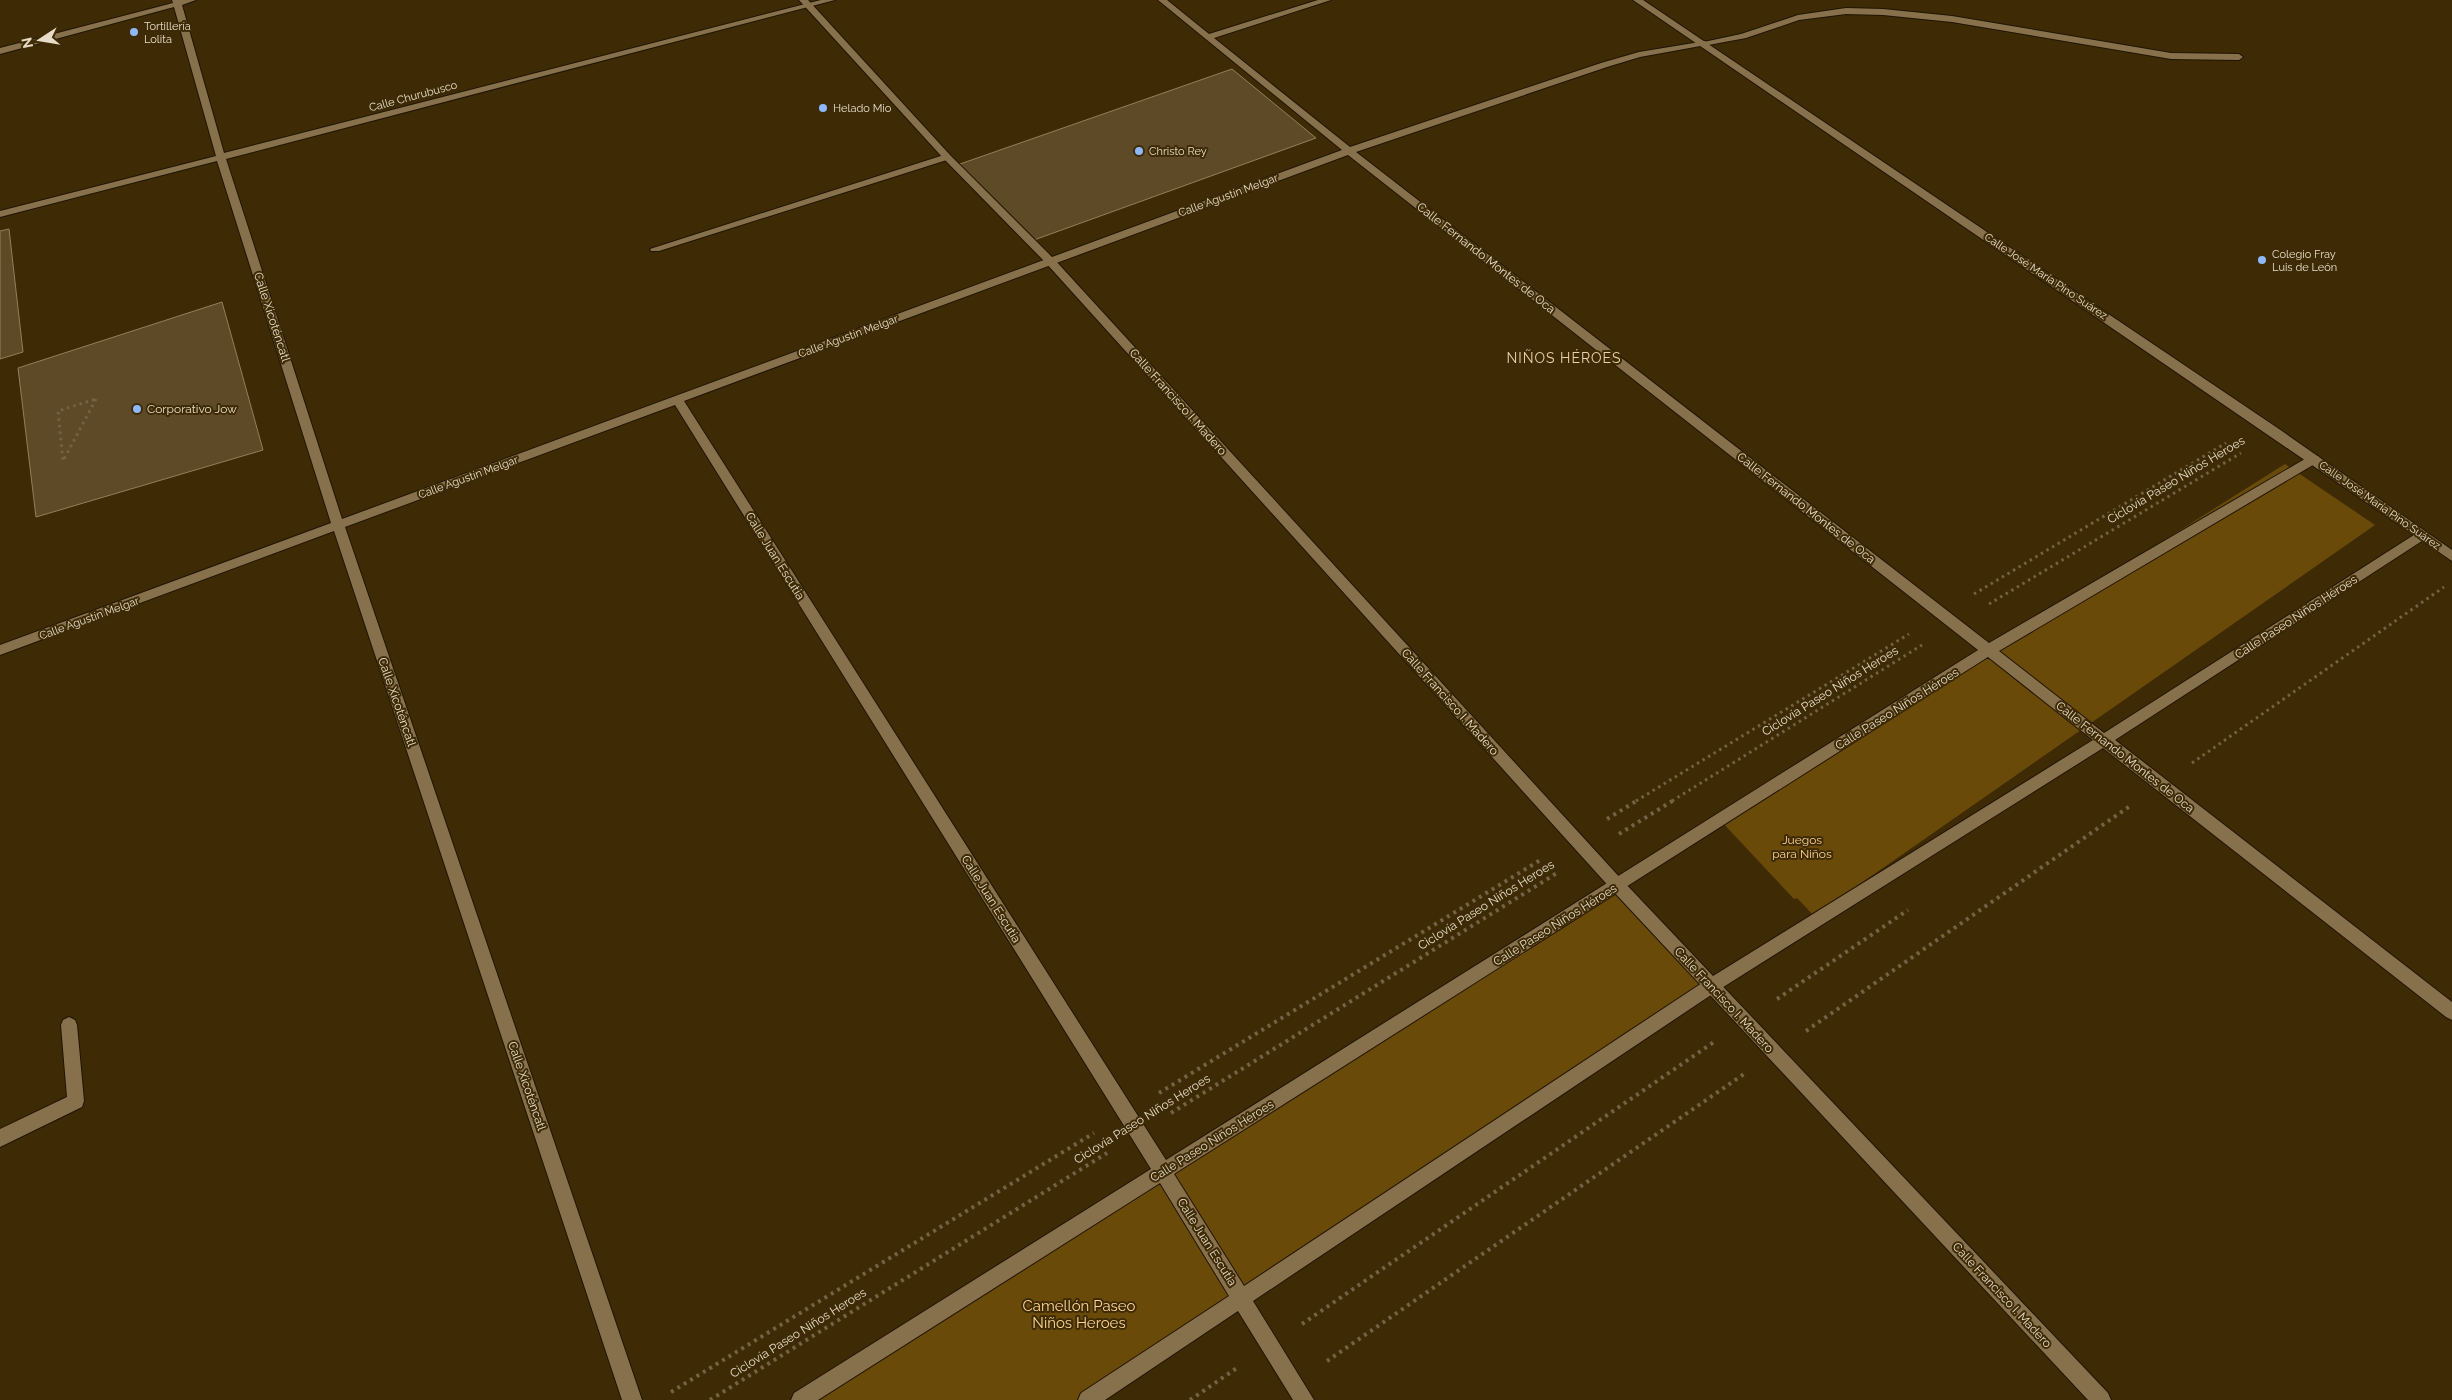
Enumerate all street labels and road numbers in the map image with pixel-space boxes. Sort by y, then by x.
street label: Calle Churubusco [368,78,459,115]
street label: Calle Agustín Melgar [1176,171,1280,220]
street label: Calle Fernando Montes de Oca [1414,200,1558,316]
street label: Calle José María Pino Suárez [1982,230,2110,323]
street label: Calle Xicoténcatl [251,270,293,364]
street label: Calle Agustín Melgar [796,312,900,361]
street label: Calle Francisco I. Madero [1126,346,1230,458]
street label: Ciclovía Paseo Niños Heroes [2105,433,2247,527]
street label: Calle Fernando Montes de Oca [1734,450,1878,566]
street label: Calle Agustín Melgar [416,453,520,502]
street label: Calle José María Pino Suárez [2317,458,2443,553]
street label: Calle Juan Escutia [742,510,808,602]
street label: Calle Paseo Niños Héroes [2232,572,2360,662]
street label: Calle Agustín Melgar [37,594,141,643]
street label: Ciclovía Paseo Niños Heroes [1759,643,1901,739]
street label: Calle Francisco I. Madero [1398,646,1502,758]
street label: Calle Xicoténcatl [375,656,419,749]
street label: Calle Paseo Niños Héroes [1833,665,1962,753]
street label: Calle Fernando Montes de Oca [2053,699,2197,815]
street label: Calle Juan Escutia [958,853,1024,945]
street label: Ciclovía Paseo Niños Heroes [1415,857,1557,953]
street label: Calle Paseo Niños Héroes [1491,881,1620,969]
street label: Calle Francisco I. Madero [1672,945,1776,1055]
street label: Calle Xicoténcatl [505,1040,549,1133]
street label: Ciclovía Paseo Niños Heroes [1071,1071,1213,1167]
street label: Calle Paseo Niños Héroes [1148,1097,1277,1185]
street label: Calle Juan Escutia [1174,1196,1240,1288]
street label: Calle Francisco I. Madero [1950,1240,2054,1350]
street label: Ciclovía Paseo Niños Heroes [727,1285,869,1381]

